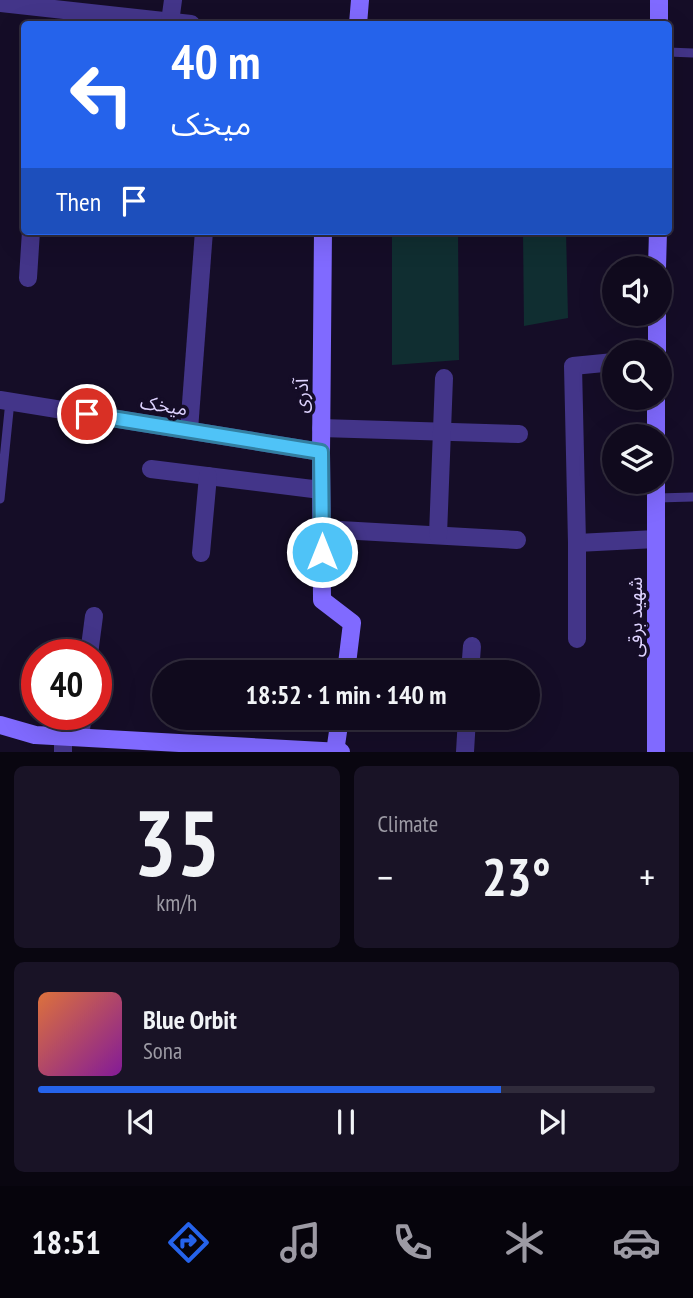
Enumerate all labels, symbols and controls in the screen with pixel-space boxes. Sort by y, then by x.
text: 40 m [171,29,260,93]
icon: left [56,49,147,140]
text: میخک [171,102,251,144]
icon: arrive [115,182,153,220]
text: Then [56,185,101,218]
map controls [602,256,672,494]
button: sound [602,256,672,326]
button: search [602,340,672,410]
street label: آذری [289,377,313,413]
pin [57,384,117,444]
street label: میخک [139,389,189,421]
icon: arrive [68,395,106,433]
button: layers [602,424,672,494]
position arrow [285,515,359,589]
street label: شهید برقی [623,577,647,657]
speed limit sign: 40 [21,639,112,730]
text: 18:52 · 1 min · 140 m [246,678,446,711]
text: 35 [133,783,220,901]
text: Climate [378,809,438,838]
text: 23° [482,843,551,910]
text: − [378,852,393,901]
text: + [639,852,655,901]
text: km/h [156,888,197,917]
text: Blue Orbit [143,1003,237,1036]
text: Sona [143,1036,182,1065]
icon: previous [122,1103,160,1141]
icon: pause [327,1103,365,1141]
icon: next [533,1103,571,1141]
icon: directions [164,1218,213,1267]
icon: music [276,1218,325,1267]
icon: phone [388,1218,437,1267]
icon: climate [500,1218,549,1267]
icon: car [612,1218,661,1267]
text: 18:51 [32,1221,101,1263]

